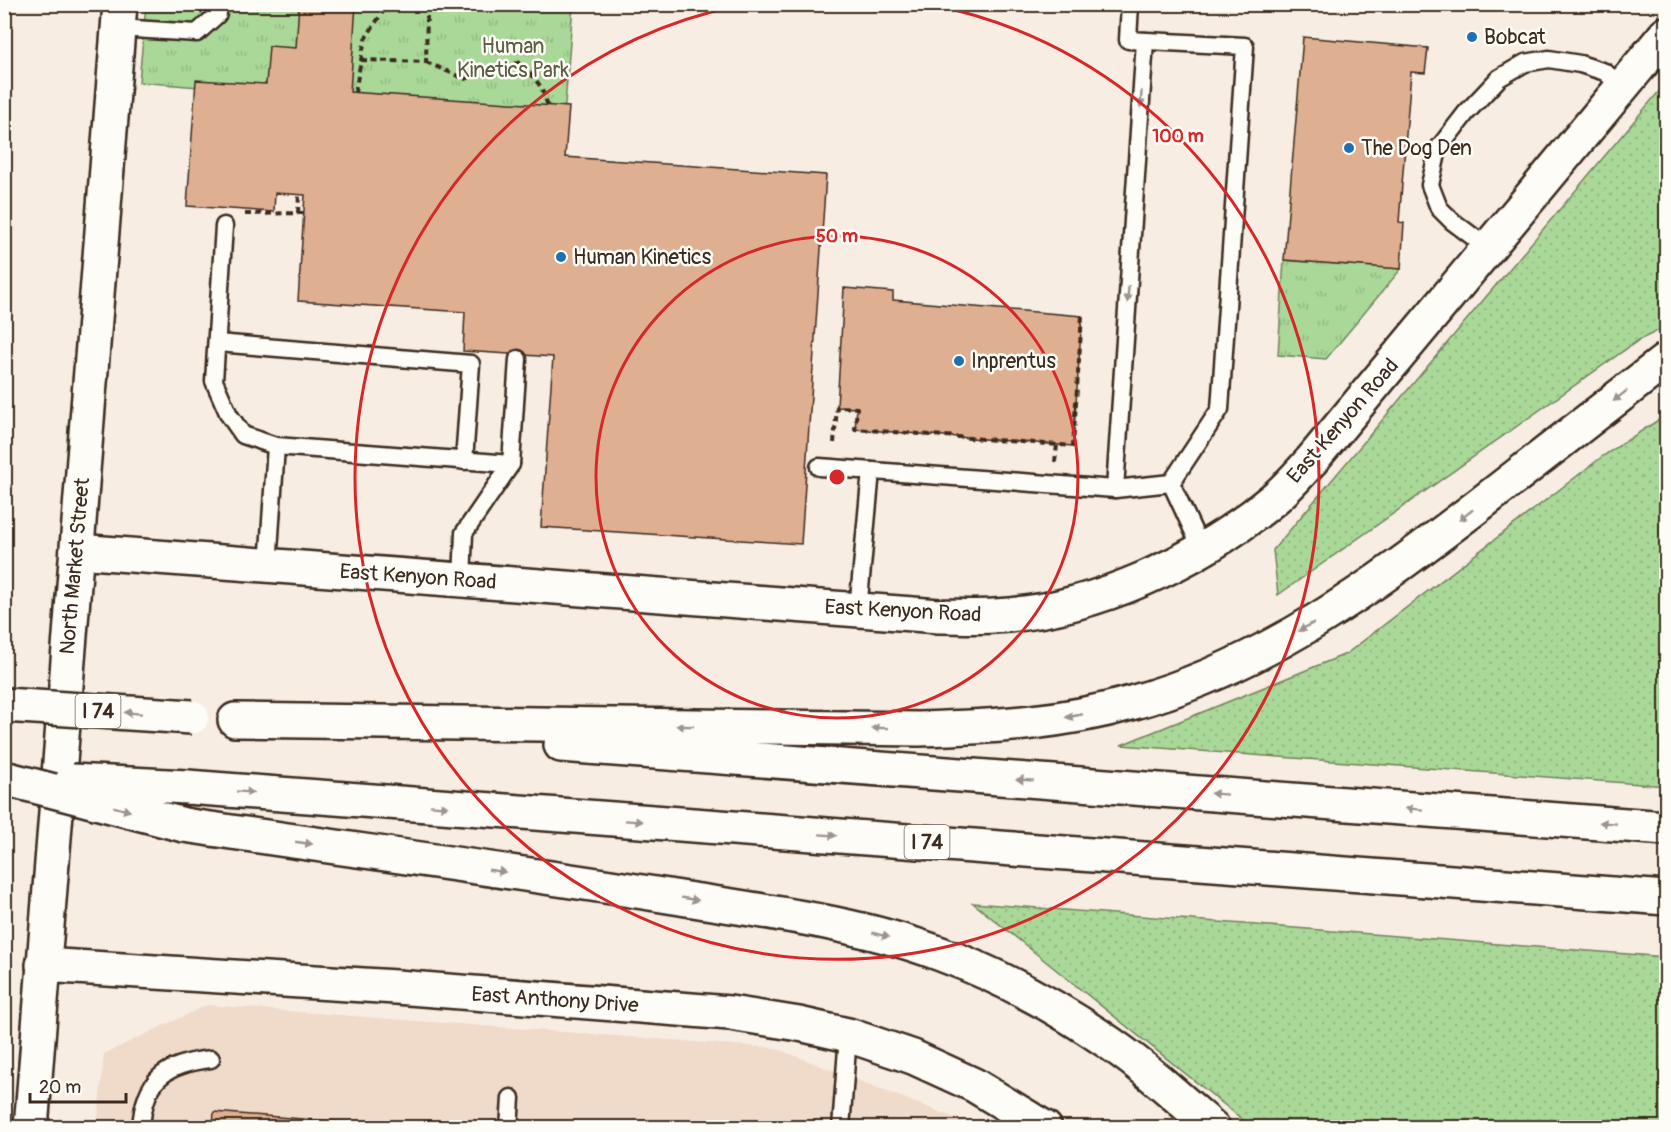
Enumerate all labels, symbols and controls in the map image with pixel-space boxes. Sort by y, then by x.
place label: Bobcat [1484,24,1546,51]
marker: Bobcat [1465,30,1479,44]
park label: Human Kinetics Park [457,33,569,84]
one-way arrow [1137,89,1146,108]
text: 100 m [1152,125,1204,148]
place label: The Dog Den [1361,135,1472,162]
marker: The Dog Den [1342,141,1356,155]
text: 50 m [816,225,858,248]
place label: Human Kinetics [573,244,712,271]
marker: Human Kinetics [554,250,568,264]
one-way arrow [1124,284,1133,303]
place label: Inprentus [971,348,1056,375]
street label: East Kenyon Road [1281,353,1405,489]
marker: Inprentus [952,354,966,368]
one-way arrow [1612,390,1628,402]
centre of rings [827,467,847,487]
street label: North Market Street [54,476,96,655]
one-way arrow [1458,508,1473,520]
street label: East Kenyon Road [339,558,497,596]
street label: East Kenyon Road [824,593,982,629]
one-way arrow [1297,622,1314,632]
road number: I 74 [76,694,120,728]
one-way arrow [124,709,143,718]
one-way arrow [1064,712,1083,721]
one-way arrow [675,721,694,731]
one-way arrow [870,724,889,733]
one-way arrow [1015,775,1034,784]
one-way arrow [236,787,255,797]
one-way arrow [1210,789,1229,799]
one-way arrow [430,801,449,811]
one-way arrow [1404,804,1423,814]
one-way arrow [113,805,131,814]
one-way arrow [624,816,643,826]
one-way arrow [1599,819,1618,828]
road number: I 74 [904,825,950,859]
one-way arrow [819,830,838,840]
one-way arrow [295,838,314,847]
one-way arrow [488,866,507,875]
one-way arrow [681,895,700,904]
one-way arrow [873,931,891,940]
street label: East Anthony Drive [470,981,640,1019]
scale bar [30,1066,126,1104]
text: 20 m [39,1076,81,1099]

